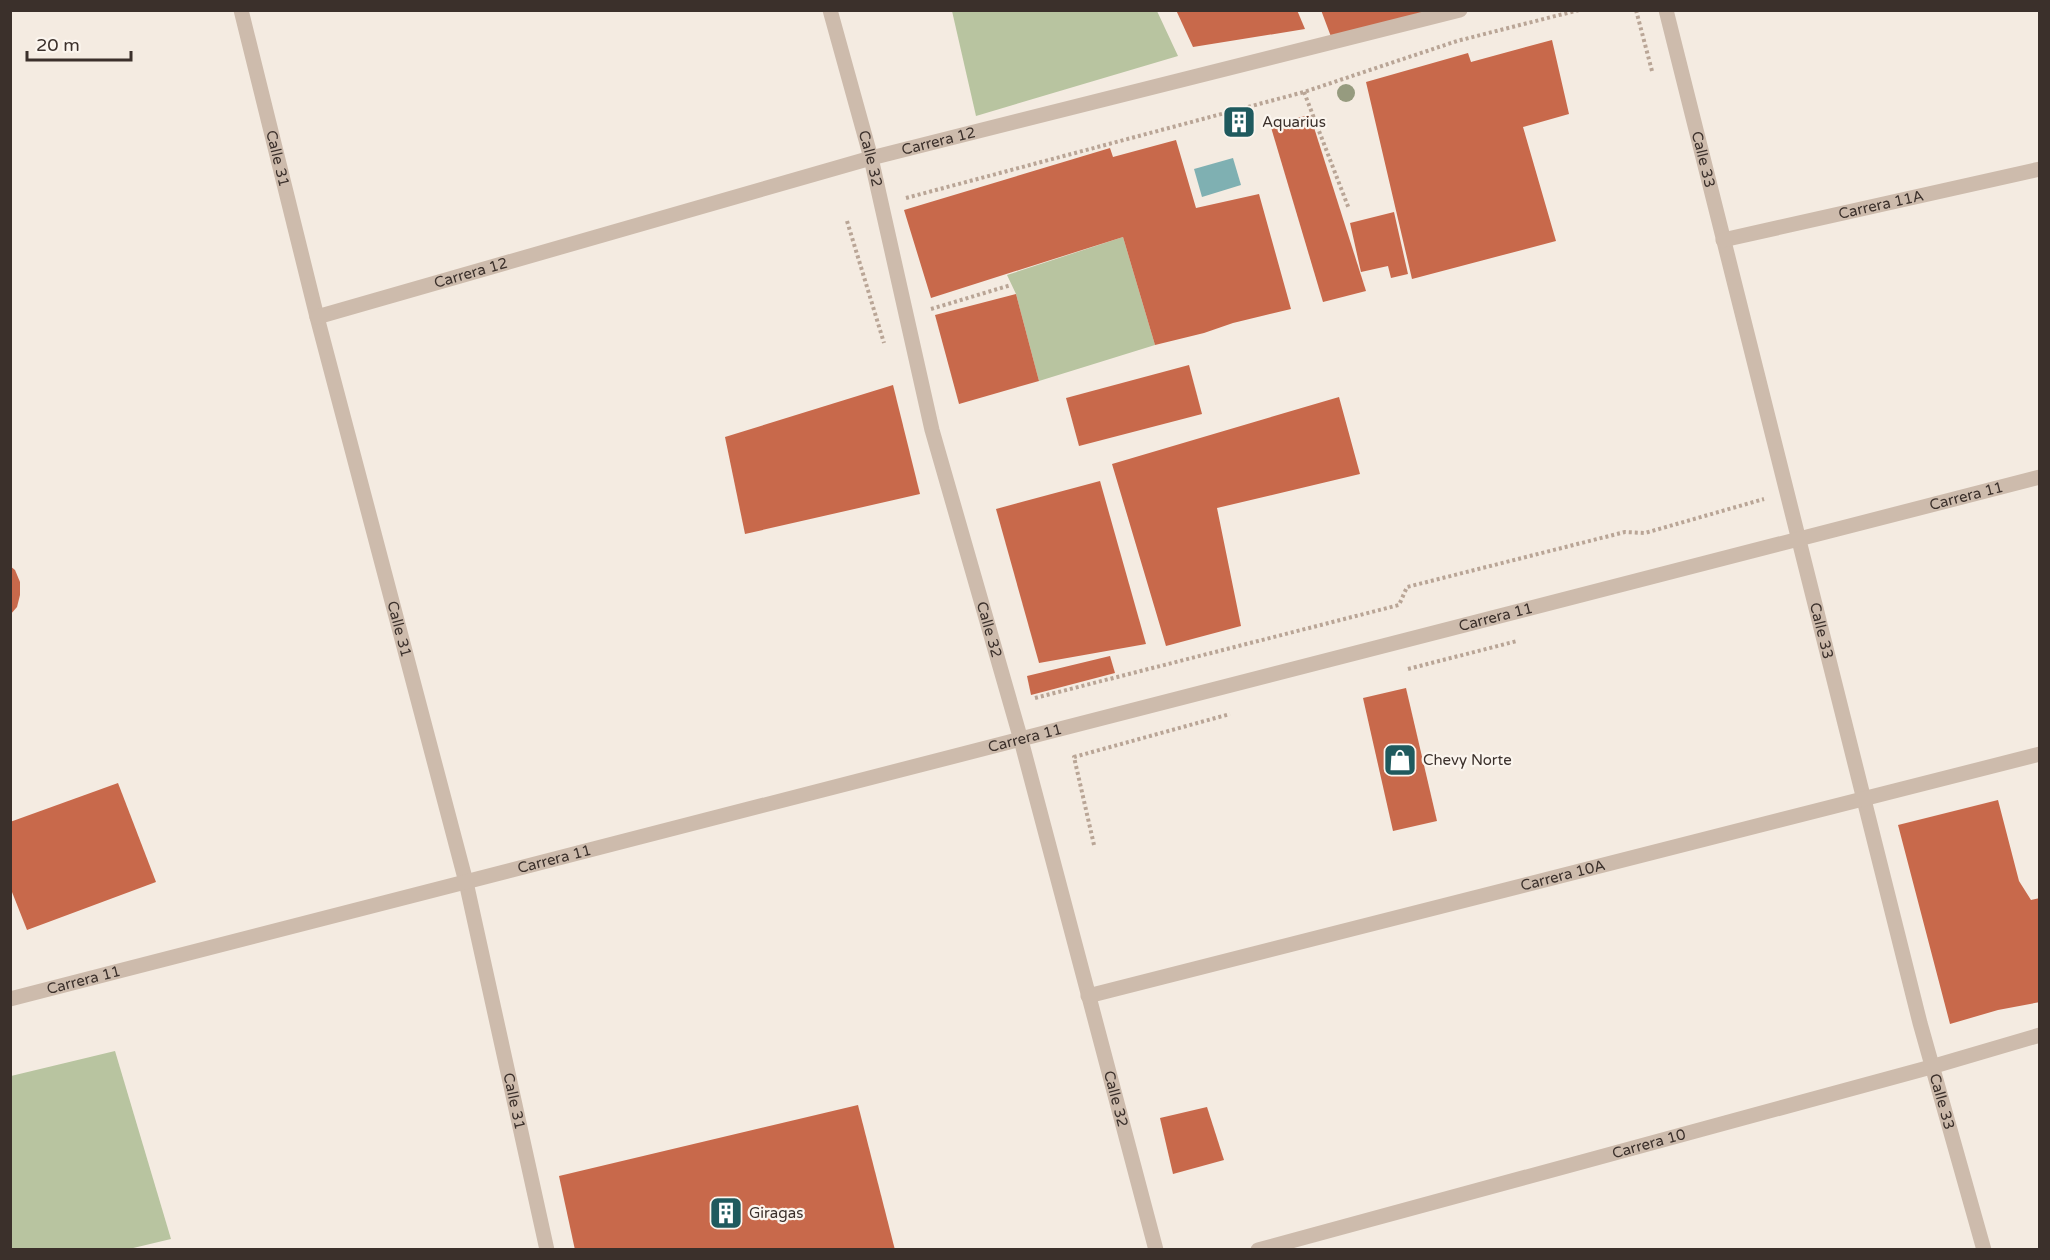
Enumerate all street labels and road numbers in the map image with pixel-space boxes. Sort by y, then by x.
street label: Carrera 12 [900,123,977,159]
street label: Calle 31 [262,128,293,189]
street label: Calle 32 [855,128,886,188]
street label: Calle 33 [1688,129,1719,190]
street label: Carrera 11A [1837,186,1925,223]
street label: Carrera 12 [432,254,510,292]
street label: Carrera 11 [1928,478,2005,514]
street label: Calle 31 [383,599,415,659]
street label: Calle 32 [973,599,1006,660]
street label: Carrera 11 [1457,599,1535,635]
street label: Calle 33 [1806,601,1837,661]
street label: Carrera 11 [986,720,1064,756]
street label: Carrera 11 [515,841,593,877]
street label: Carrera 10A [1519,856,1607,895]
street label: Carrera 11 [45,962,122,998]
street label: Calle 32 [1100,1069,1132,1129]
street label: Calle 31 [499,1071,529,1131]
street label: Calle 33 [1926,1071,1959,1132]
street label: Carrera 10 [1610,1125,1688,1162]

